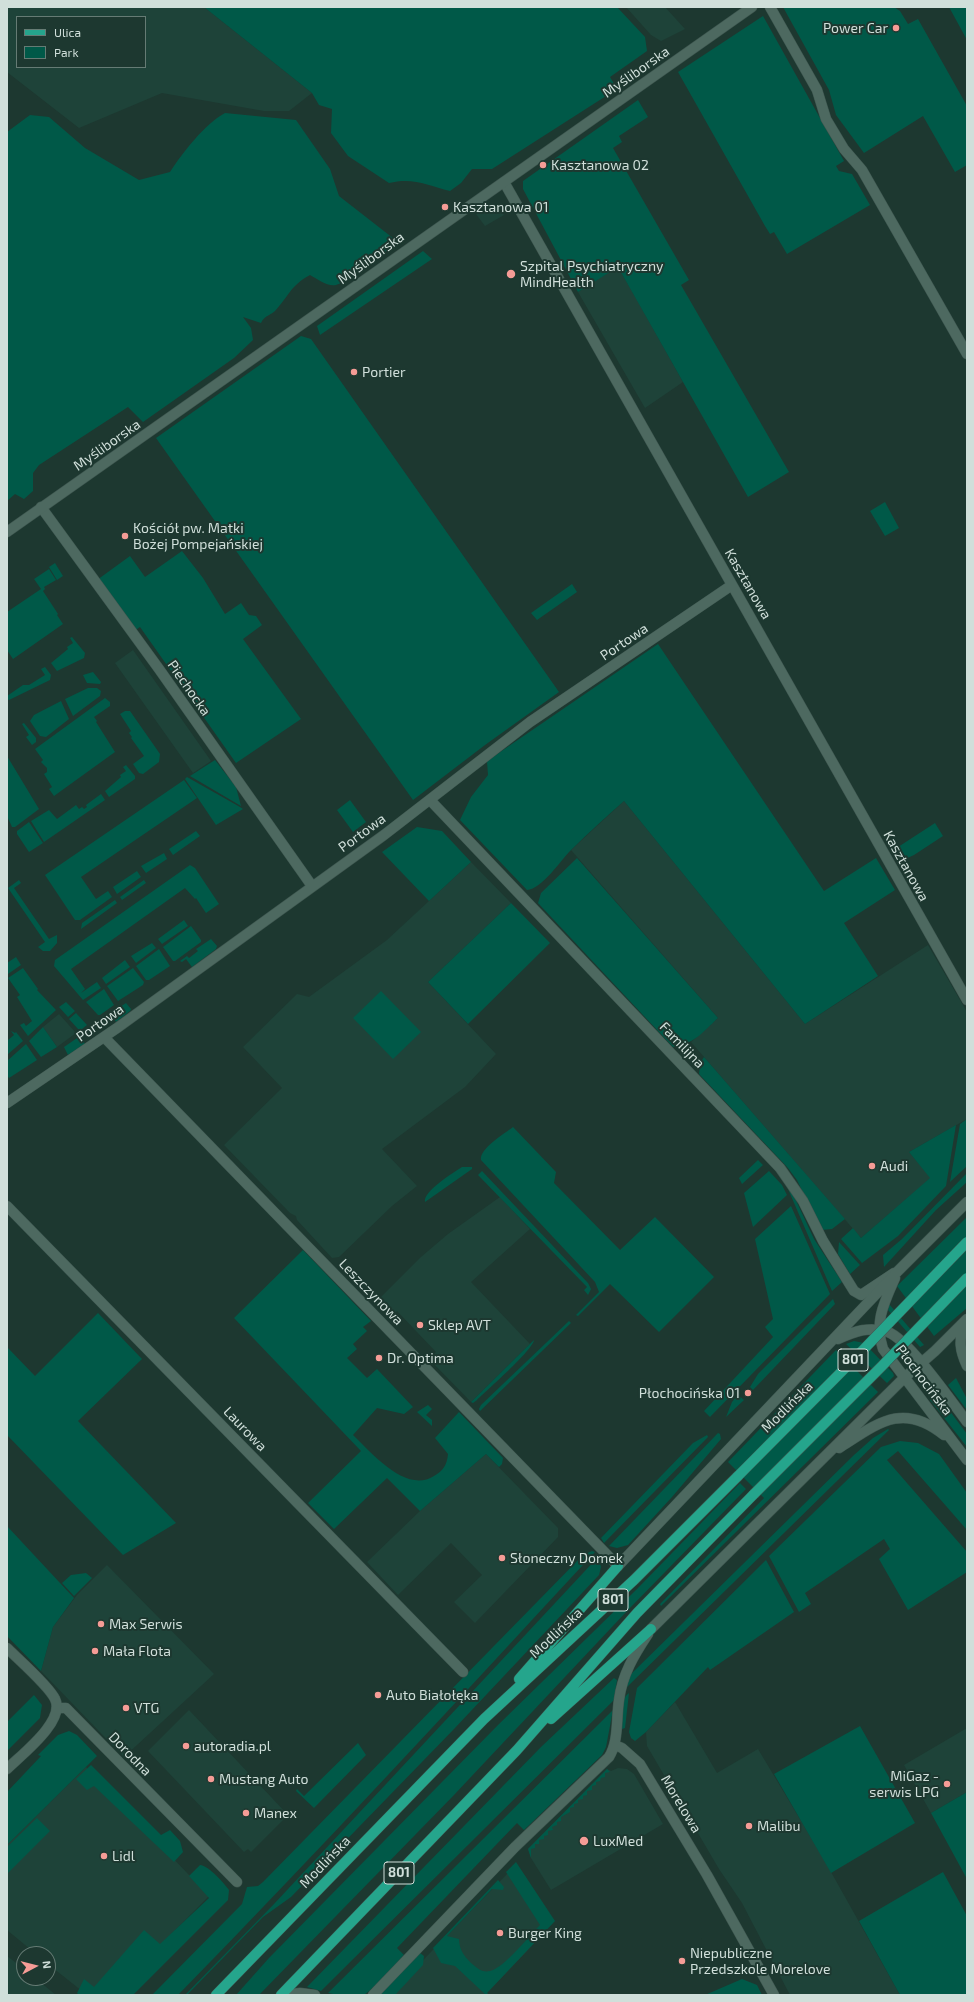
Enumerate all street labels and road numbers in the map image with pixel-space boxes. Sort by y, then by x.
street label: Myśliborska [599,43,673,101]
street label: Myśliborska [335,228,407,288]
street label: Myśliborska [70,416,144,474]
street label: Kasztanowa [721,546,775,622]
street label: Portowa [597,620,651,664]
street label: Piechocka [164,657,214,719]
street label: Portowa [335,810,389,856]
street label: Kasztanowa [880,828,932,904]
street label: Portowa [73,1001,127,1045]
street label: Familijna [656,1018,708,1072]
street label: Leszczynowa [335,1255,407,1329]
street label: Płochocińska [892,1341,956,1419]
road number: 801 [838,1349,868,1371]
street label: Modlińska [758,1378,816,1436]
street label: Laurowa [220,1403,270,1455]
road number: 801 [598,1589,628,1611]
street label: Modlińska [526,1604,586,1662]
street label: Dorodna [105,1729,155,1779]
street label: Morelowa [657,1772,705,1836]
street label: Modlińska [296,1832,354,1892]
road number: 801 [384,1862,414,1884]

